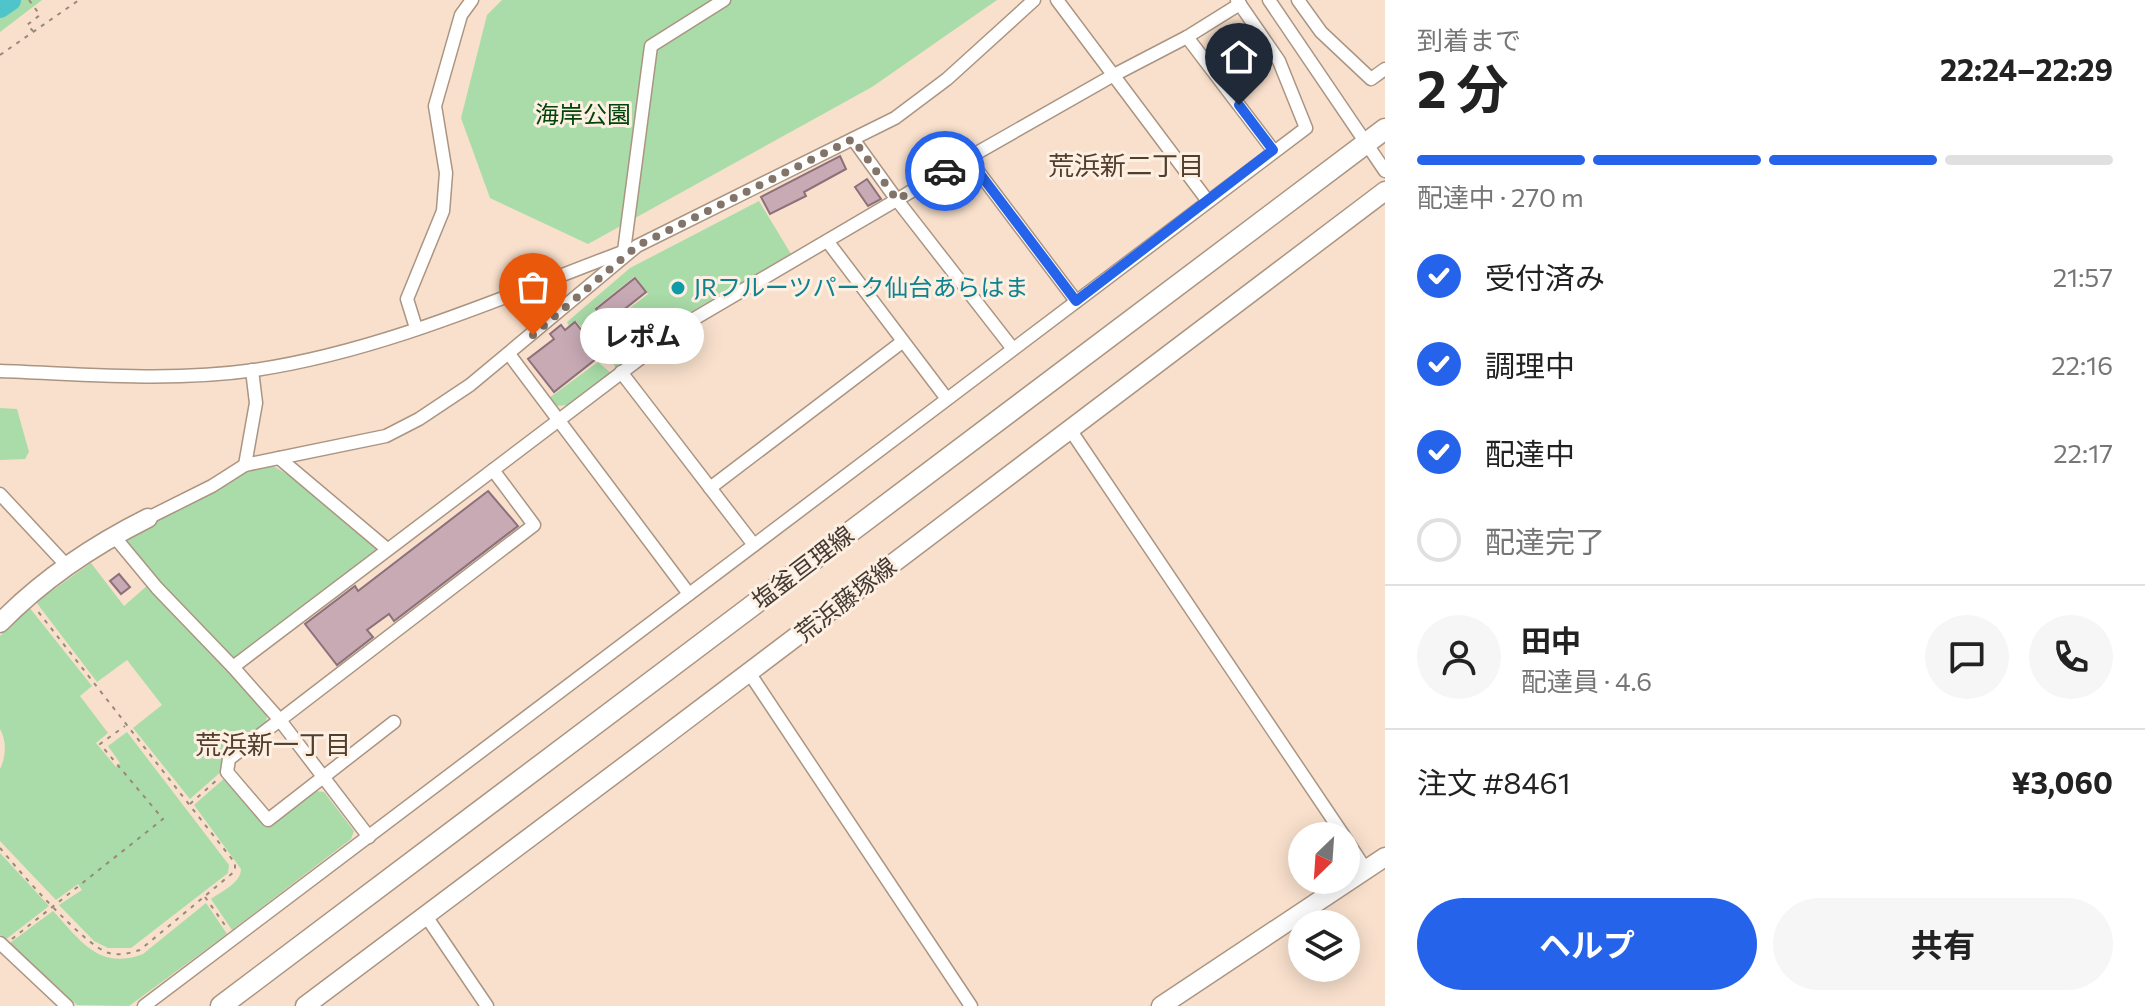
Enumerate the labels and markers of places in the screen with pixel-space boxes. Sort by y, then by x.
pin [1205,23,1273,105]
pin [499,253,567,335]
place label: JRフルーツパーク仙台あらはま [694,272,1029,301]
marker: JRフルーツパーク仙台あらはま [669,279,687,297]
callout: レポム [581,307,705,363]

